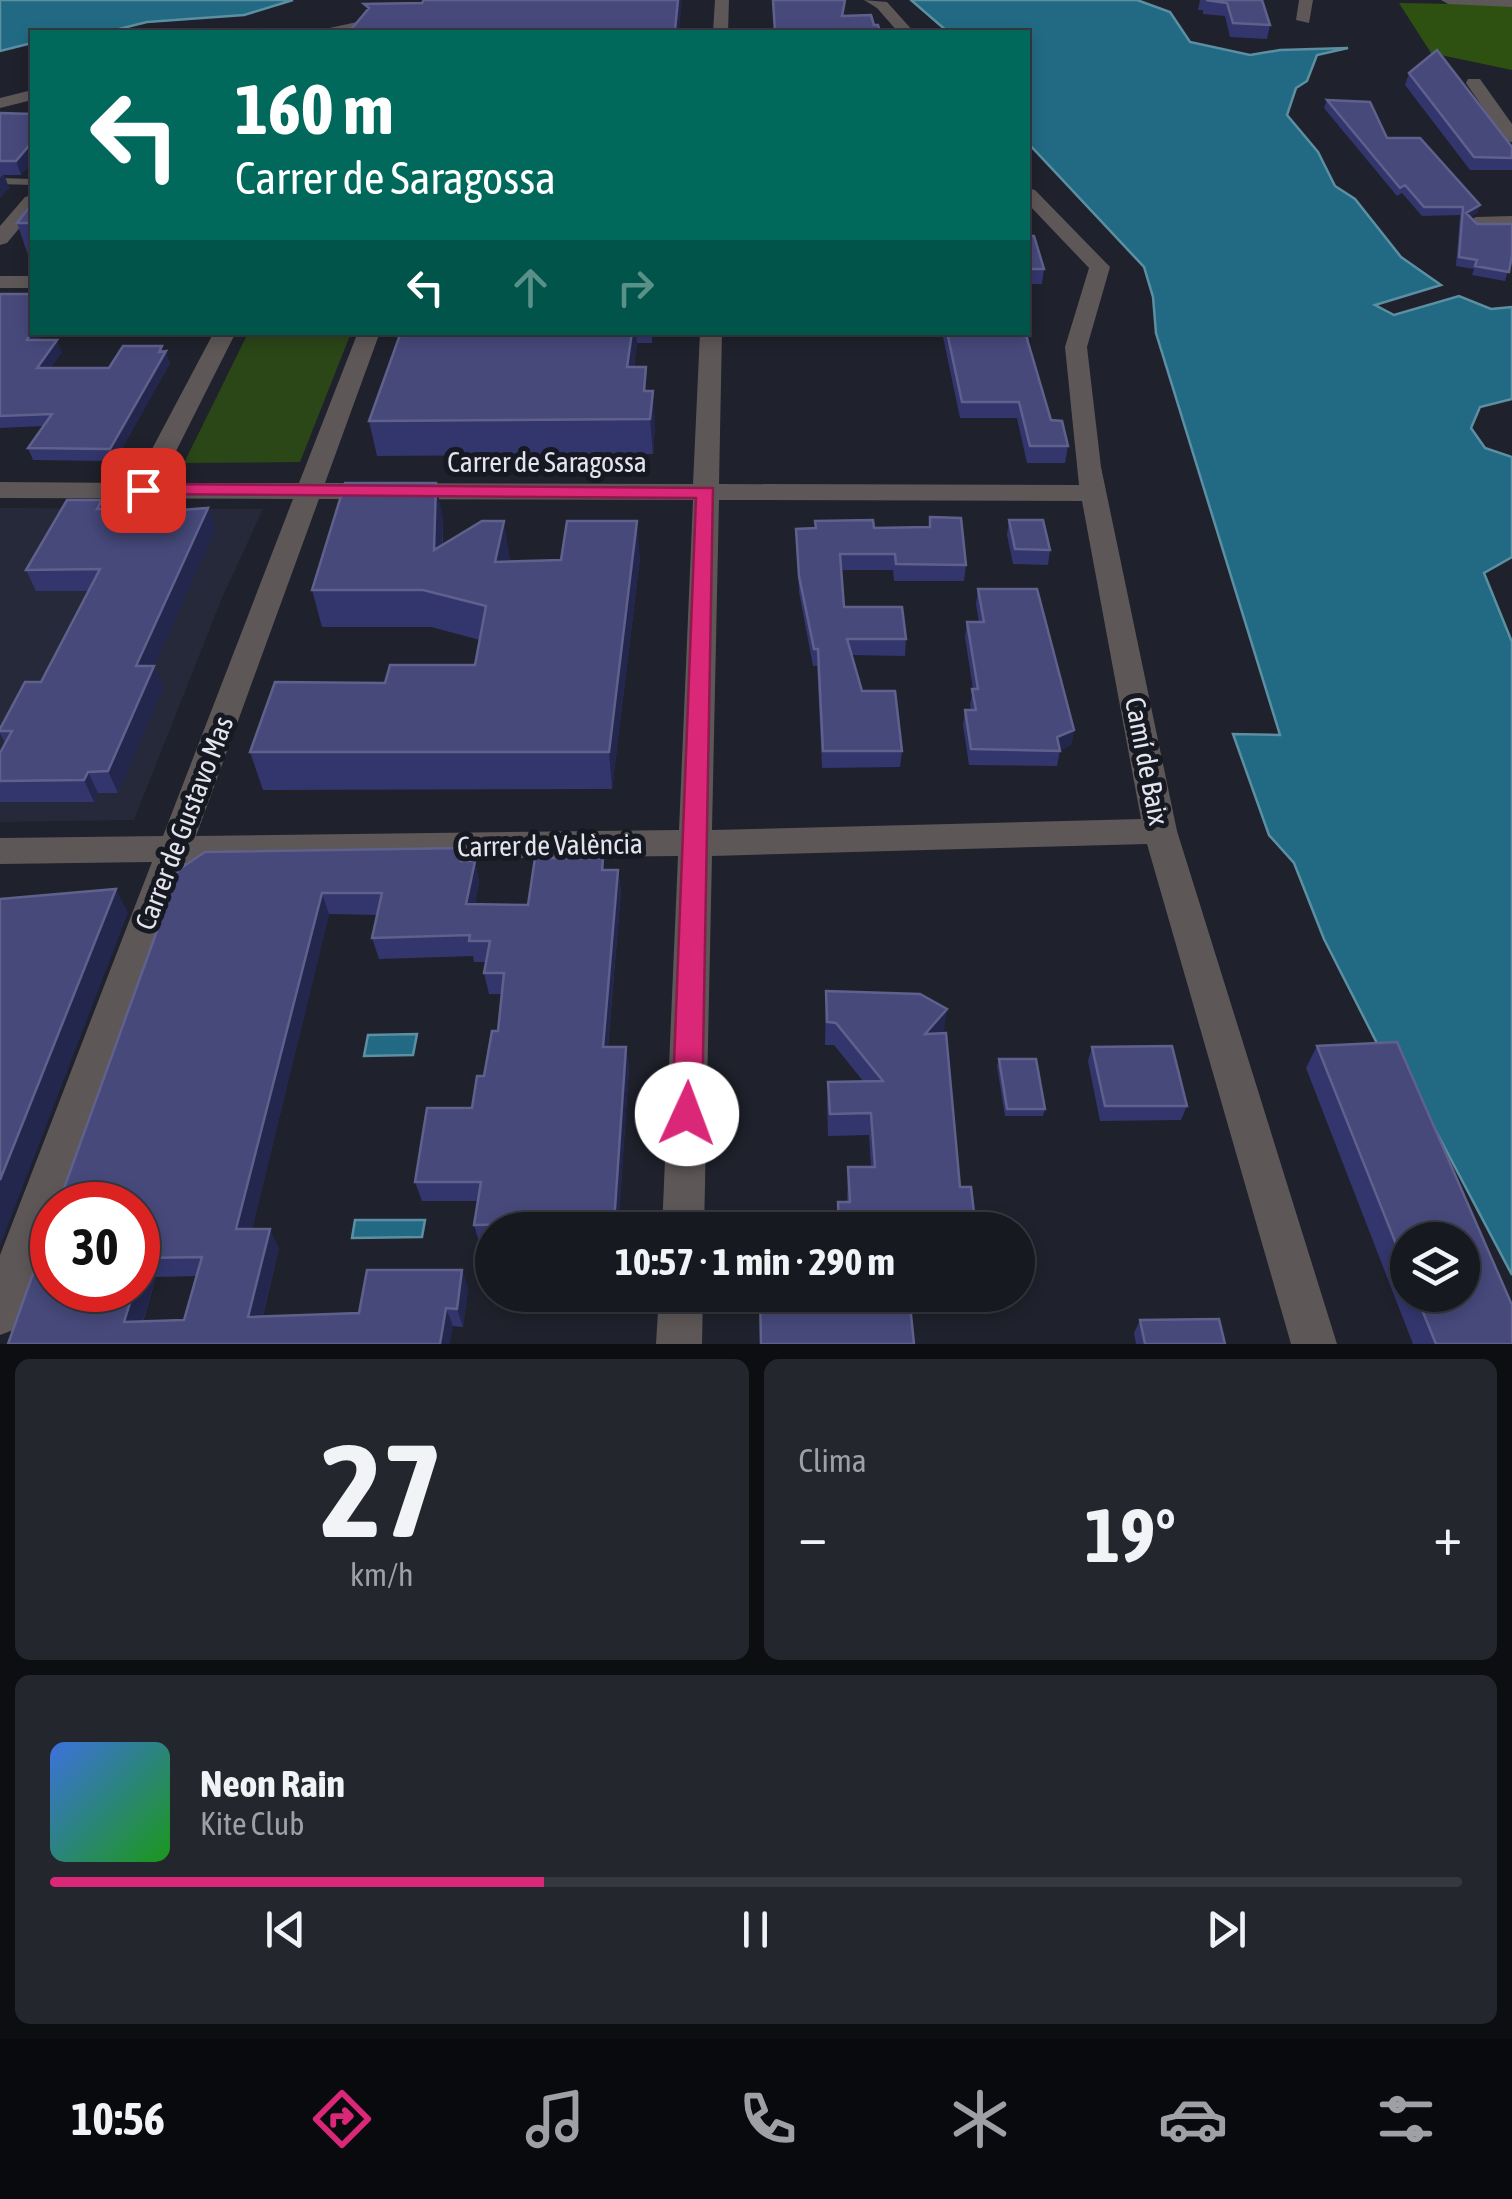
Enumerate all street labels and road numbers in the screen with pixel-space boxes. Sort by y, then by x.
street label: Carrer de Saragossa [447,446,647,478]
street label: Camí de Baix [1119,694,1175,828]
street label: Carrer de Gustavo Mas [129,712,239,934]
street label: Carrer de València [457,827,643,863]

